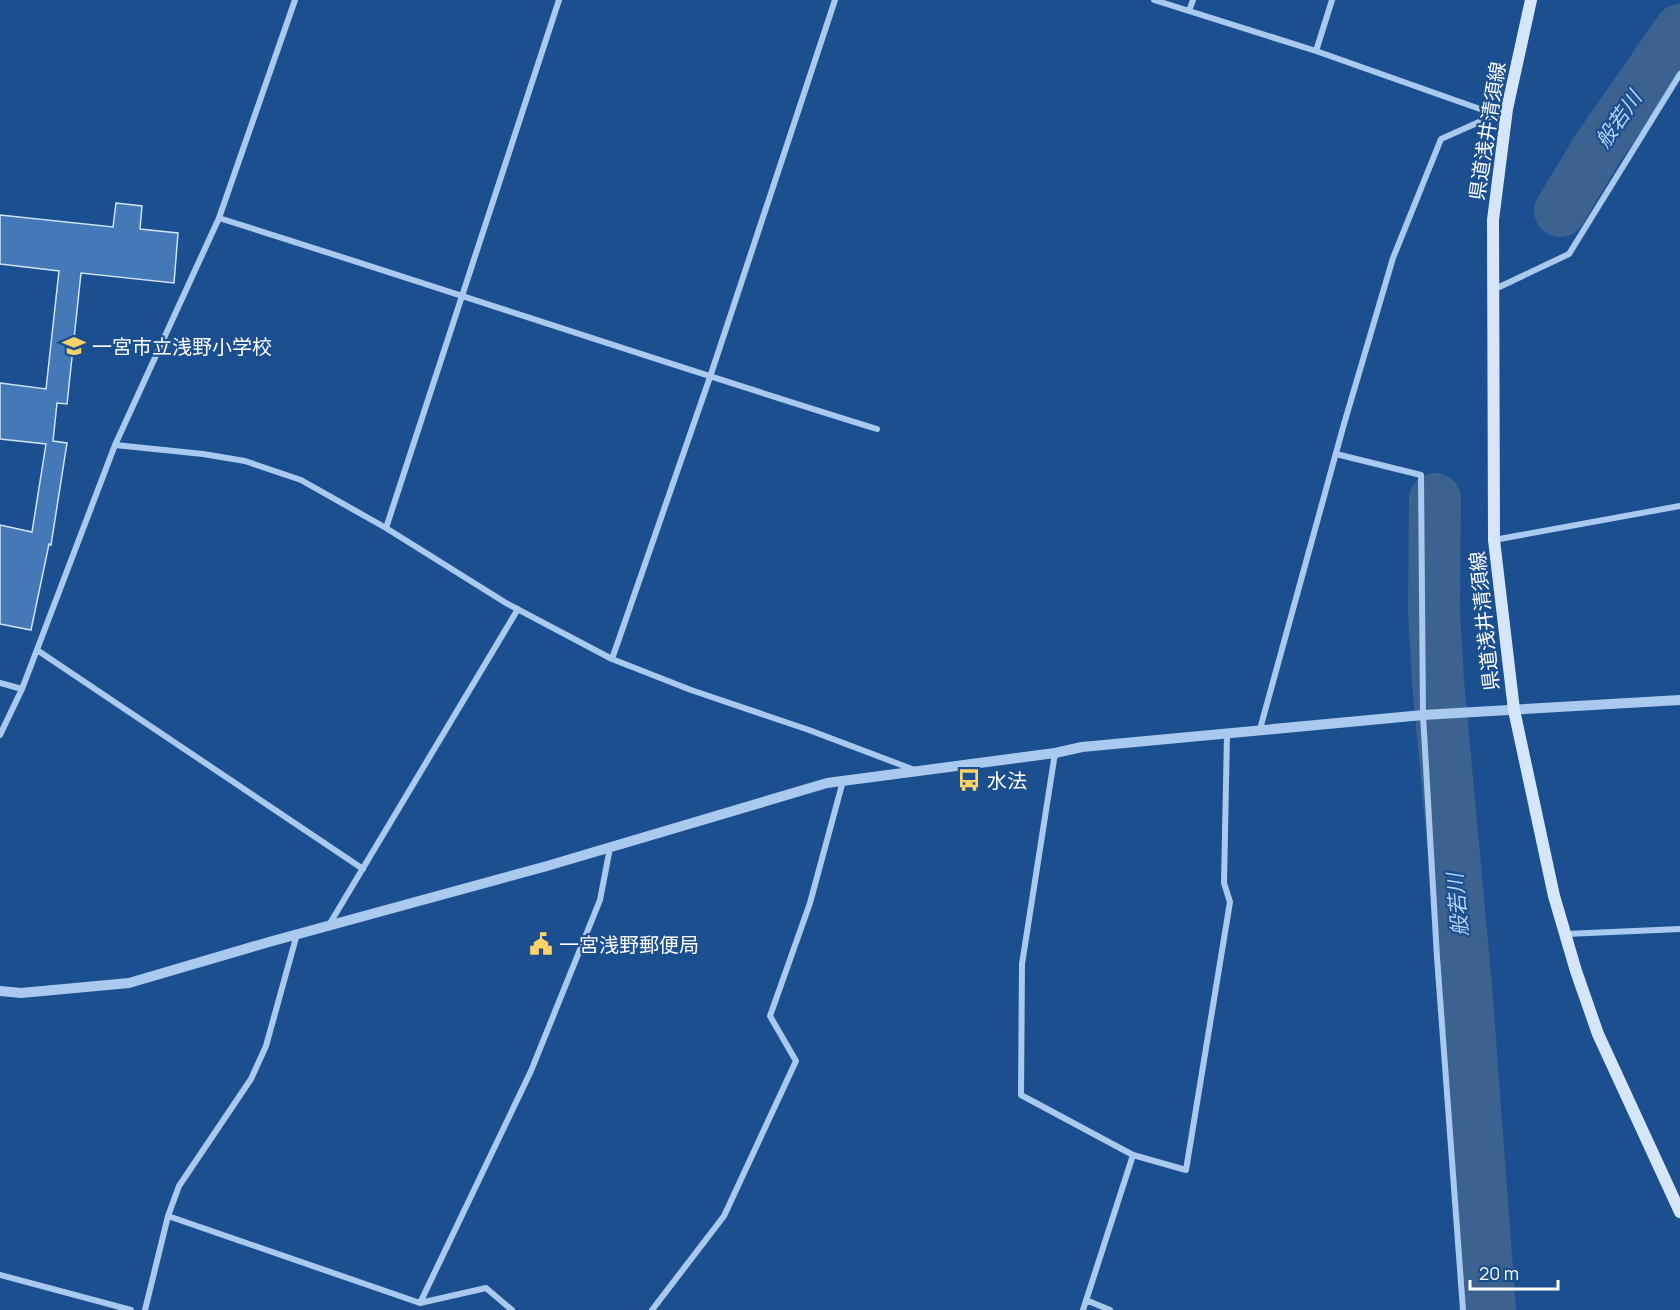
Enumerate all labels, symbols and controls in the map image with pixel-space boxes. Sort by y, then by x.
street label: 県道浅井清須線 [1463,60,1511,202]
water label: 般若川 [1588,84,1649,153]
school or university icon: 一宮市立浅野小学校 [61,333,87,359]
place label: 一宮市立浅野小学校 [92,333,272,360]
street label: 県道浅井清須線 [1463,550,1505,692]
bus stop icon: 水法 [956,767,982,793]
place label: 水法 [987,767,1027,794]
water label: 般若川 [1440,870,1474,938]
public building icon: 一宮浅野郵便局 [528,931,554,957]
place label: 一宮浅野郵便局 [559,931,699,958]
scale bar [1470,1253,1558,1291]
text: 20 m [1479,1261,1519,1285]

